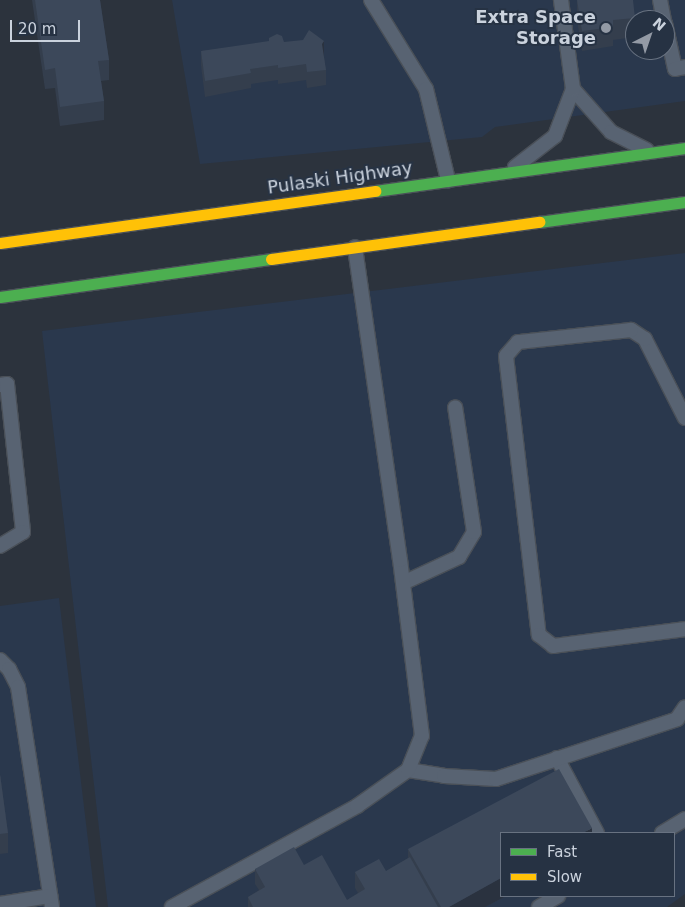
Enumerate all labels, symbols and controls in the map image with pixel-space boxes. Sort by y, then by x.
place label: Extra Space Storage [475,7,596,50]
scale bar [12,10,82,42]
north arrow [625,10,675,60]
text: N [650,15,669,34]
text: 20 m [18,20,56,38]
marker: Extra Space Storage [600,22,612,34]
street label: Pulaski Highway [266,157,414,199]
legend [500,832,675,897]
text: Fast [547,843,577,861]
text: Slow [547,868,582,886]

